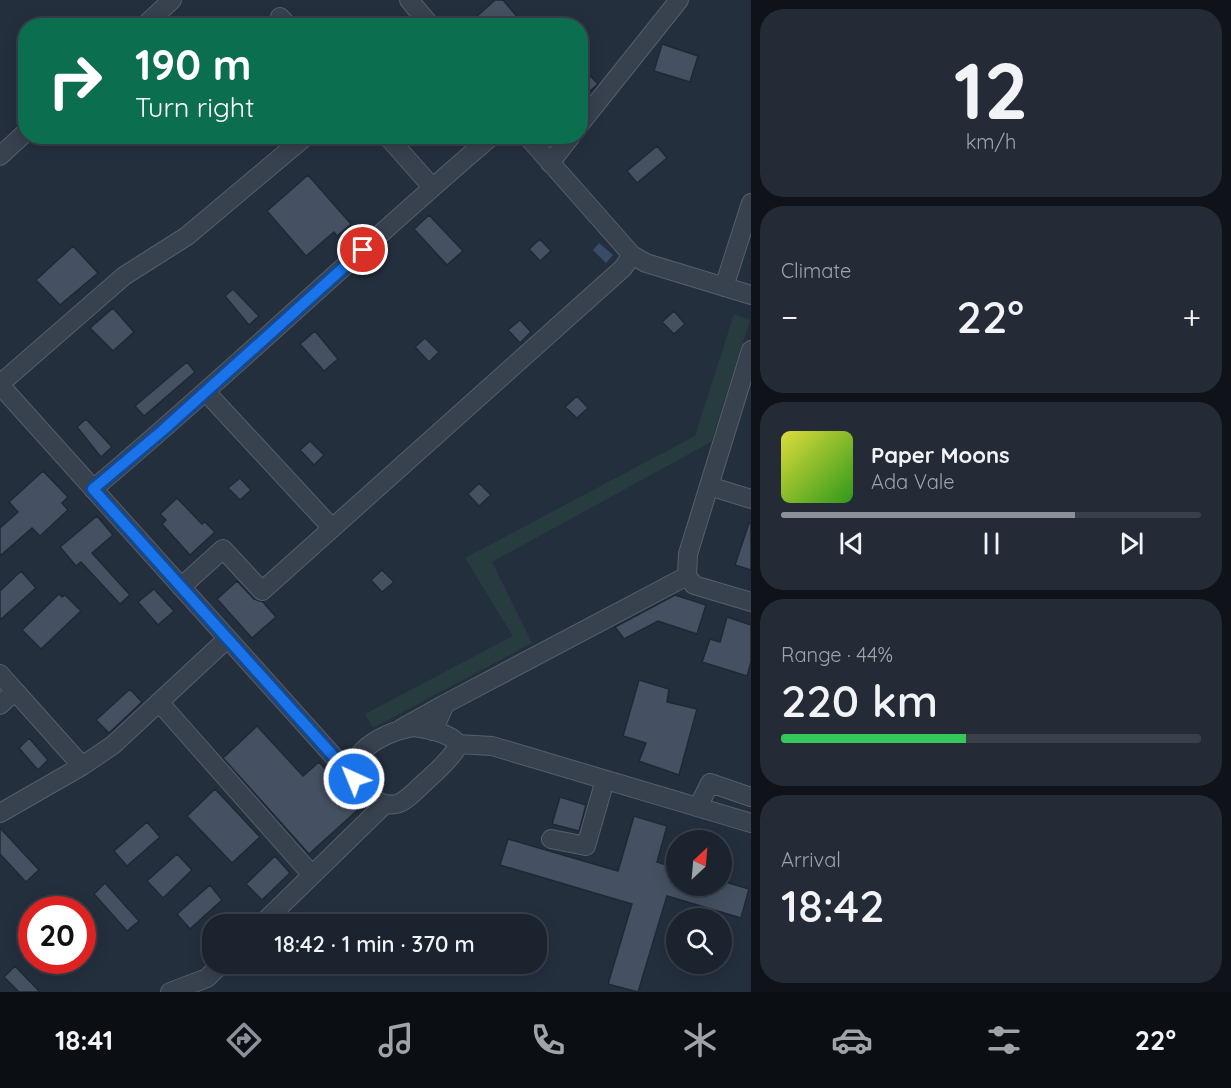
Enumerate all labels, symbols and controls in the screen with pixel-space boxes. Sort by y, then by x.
text: 190 m [135,38,251,91]
text: 12 [954,41,1028,139]
icon: right [36,42,114,120]
text: Turn right [135,90,254,124]
text: km/h [966,129,1016,154]
pin [337,224,388,275]
icon: arrive [346,233,379,266]
text: Climate [781,258,851,283]
text: 22° [957,288,1024,344]
text: − [781,296,798,337]
text: + [1182,296,1201,337]
text: Paper Moons [871,441,1010,469]
text: Ada Vale [871,469,955,494]
icon: previous [835,527,868,560]
icon: pause [975,527,1008,560]
icon: next [1115,527,1148,560]
text: Range · 44% [781,642,893,667]
text: 220 km [781,672,938,728]
position arrow [322,747,386,811]
north arrow [666,830,732,896]
map controls [666,830,732,974]
text: Arrival [781,847,841,872]
text: 18:42 [781,877,885,933]
speed limit sign: 20 [18,896,96,974]
button: search [666,908,732,974]
text: 18:42 · 1 min · 370 m [274,930,475,958]
icon: directions [223,1019,265,1061]
icon: music [375,1019,417,1061]
icon: phone [527,1019,569,1061]
icon: climate [679,1019,721,1061]
icon: car [831,1019,873,1061]
icon: filters [983,1019,1025,1061]
text: 18:41 [55,1023,113,1057]
text: 22° [1135,1023,1176,1057]

